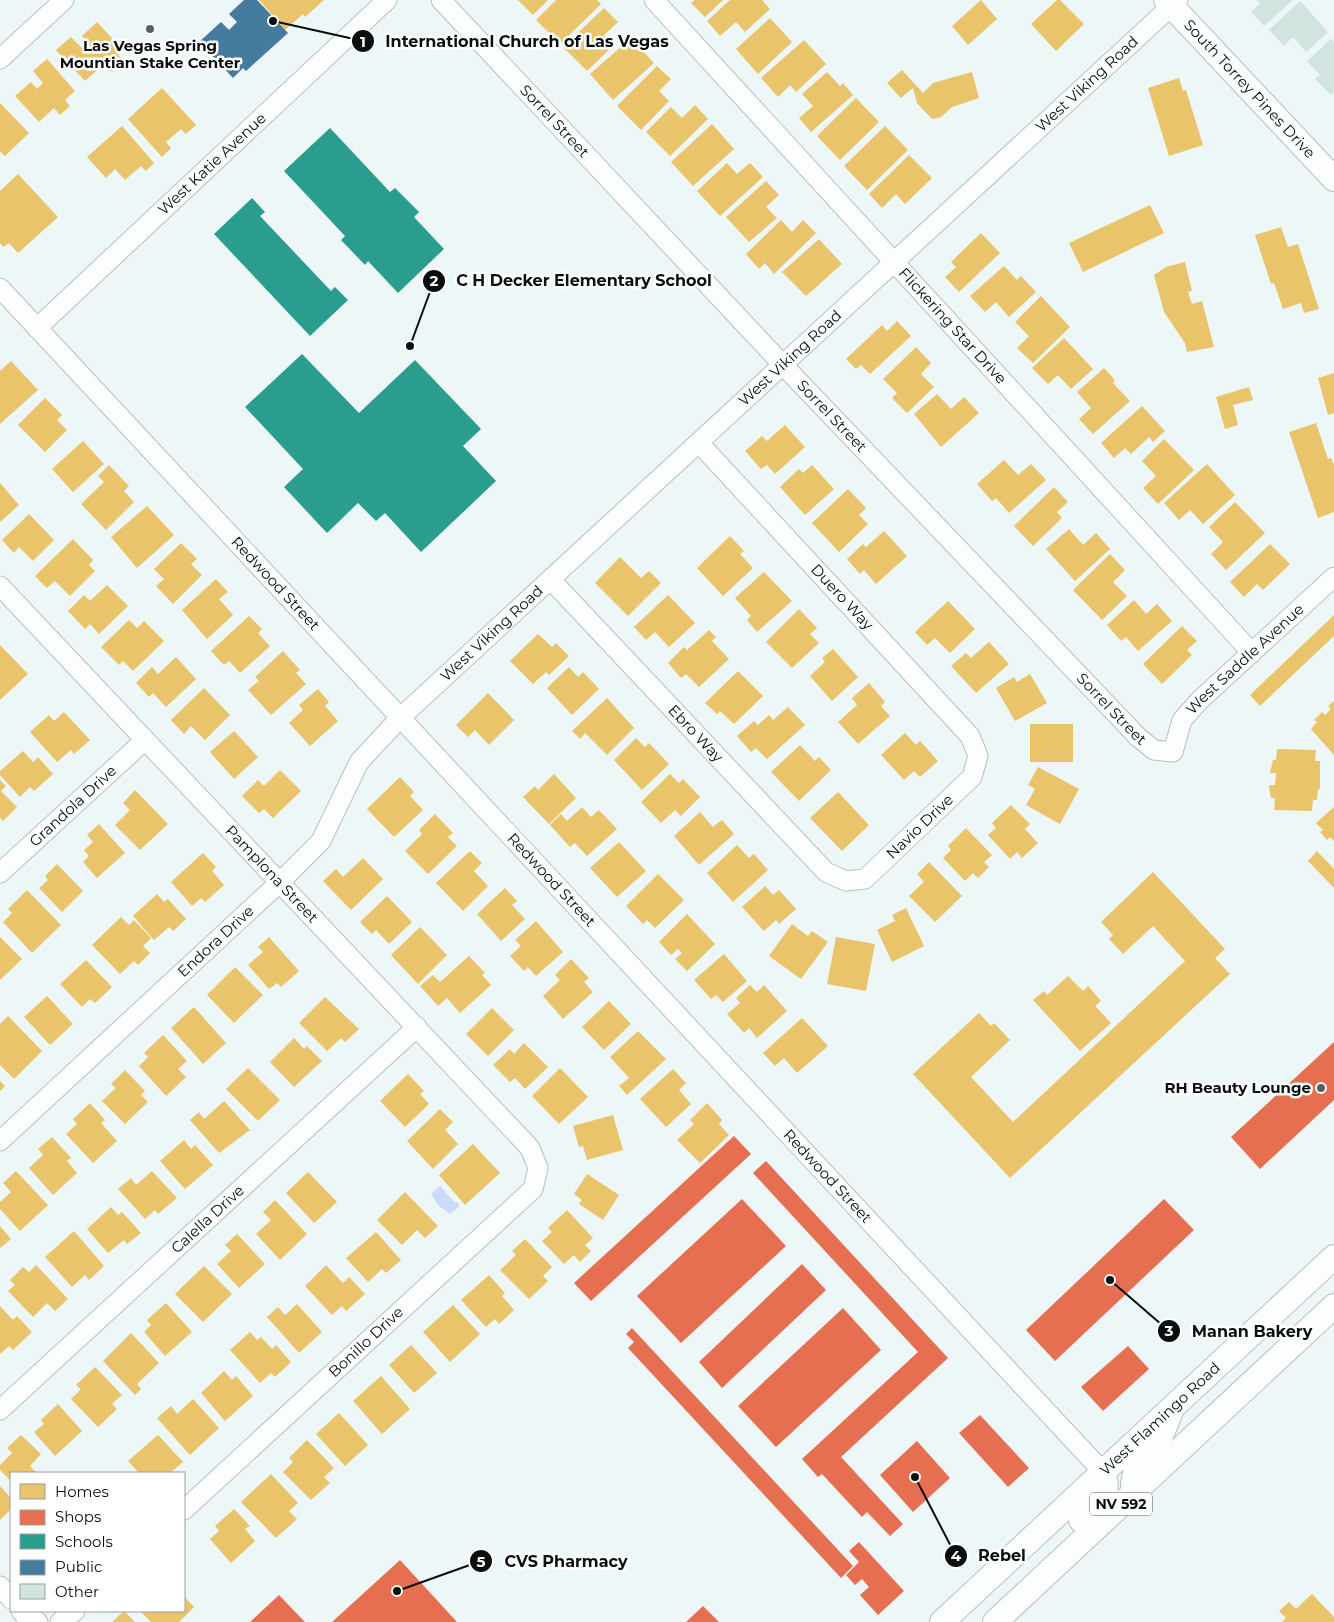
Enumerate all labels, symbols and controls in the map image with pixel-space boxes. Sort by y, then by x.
street label: South Torrey Pines Drive [1180,15,1320,162]
marker: Las Vegas Spring Mountian Stake Center [144,23,156,35]
callout: International Church of Las Vegas [351,26,679,57]
text: 1 [360,32,366,51]
text: International Church of Las Vegas [385,32,669,51]
street label: West Viking Road [1031,32,1142,136]
place label: Las Vegas Spring Mountian Stake Center [60,36,241,72]
street label: Sorrel Street [516,80,594,161]
street label: West Katie Avenue [154,108,270,219]
street label: Flickering Star Drive [895,263,1011,388]
callout: C H Decker Elementary School [422,265,722,296]
text: 2 [430,271,439,290]
text: C H Decker Elementary School [456,271,712,290]
street label: West Viking Road [734,306,845,410]
street label: Sorrel Street [793,376,871,456]
street label: Redwood Street [227,532,324,634]
street label: Duero Way [807,560,878,634]
street label: West Viking Road [436,581,547,685]
street label: West Saddle Avenue [1182,599,1308,718]
street label: Sorrel Street [1073,669,1151,749]
street label: Ebro Way [664,701,728,767]
street label: Grandola Drive [25,761,120,850]
street label: Navio Drive [882,790,957,863]
street label: Pamplona Street [221,821,323,927]
street label: Redwood Street [503,829,600,930]
street label: Endora Drive [173,901,258,981]
place label: RH Beauty Lounge [1164,1078,1311,1097]
marker: RH Beauty Lounge [1315,1082,1327,1094]
street label: Redwood Street [780,1125,876,1227]
street label: Calella Drive [167,1181,248,1257]
street label: Bonillo Drive [324,1302,407,1381]
callout: Manan Bakery [1157,1316,1322,1347]
text: 3 [1164,1321,1174,1340]
text: Manan Bakery [1192,1322,1313,1341]
street label: West Flamingo Road [1096,1358,1224,1479]
legend [10,1472,185,1612]
text: Homes [55,1482,109,1501]
road number: NV 592 [1090,1492,1152,1516]
text: Shops [55,1507,101,1526]
text: Schools [55,1532,113,1551]
callout: Rebel [943,1540,1036,1571]
callout: CVS Pharmacy [469,1546,637,1577]
text: 4 [951,1546,962,1565]
text: Rebel [978,1546,1026,1565]
text: 5 [477,1552,486,1571]
text: CVS Pharmacy [504,1552,628,1571]
text: Public [55,1557,103,1576]
text: Other [55,1582,99,1601]

